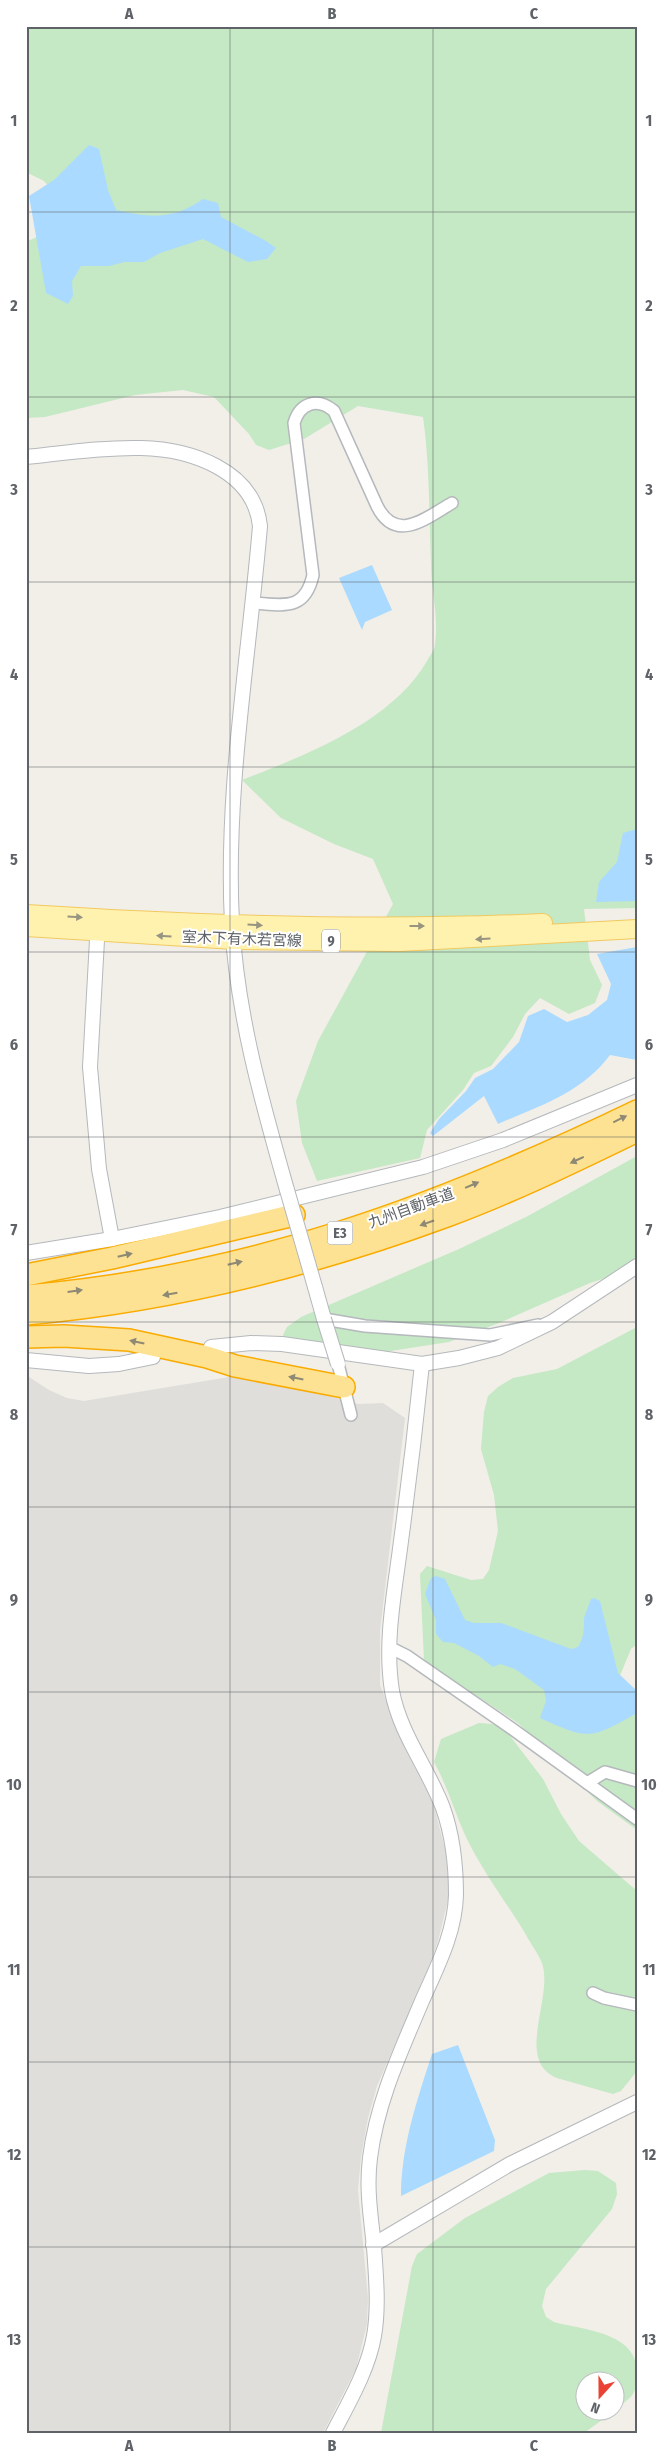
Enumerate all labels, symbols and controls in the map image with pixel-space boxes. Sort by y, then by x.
text: A [124,4,134,23]
text: B [328,4,337,23]
text: C [530,4,539,23]
text: 1 [11,111,17,130]
text: 1 [646,111,652,130]
text: 2 [9,296,18,315]
text: 2 [644,296,653,315]
text: 3 [9,480,18,499]
text: 3 [644,480,653,499]
text: 4 [10,665,18,684]
text: 4 [645,665,653,684]
text: 5 [10,850,18,869]
text: 5 [645,850,653,869]
one-way arrow [67,914,83,922]
one-way arrow [247,921,263,929]
one-way arrow [409,922,425,930]
street label: 室木下有木若宮線 [182,928,302,950]
road number: 9 [322,929,340,952]
one-way arrow [155,931,171,939]
one-way arrow [475,935,491,943]
text: 6 [10,1035,18,1054]
text: 6 [645,1035,653,1054]
one-way arrow [613,1115,627,1123]
one-way arrow [570,1156,584,1164]
one-way arrow [465,1181,479,1189]
street label: 九州自動車道 [366,1184,456,1232]
one-way arrow [419,1219,434,1227]
text: 7 [11,1220,18,1239]
text: 7 [646,1220,653,1239]
road number: E3 [328,1222,352,1244]
one-way arrow [118,1251,133,1259]
one-way arrow [227,1259,242,1267]
one-way arrow [67,1287,83,1295]
one-way arrow [161,1290,177,1298]
one-way arrow [129,1338,145,1346]
one-way arrow [287,1373,303,1381]
text: 8 [10,1405,19,1424]
text: 8 [645,1405,654,1424]
text: 9 [10,1590,18,1609]
text: 9 [645,1590,653,1609]
text: 10 [6,1775,22,1794]
text: 10 [641,1775,657,1794]
text: 11 [7,1960,21,1979]
text: 11 [642,1960,656,1979]
text: 12 [7,2145,22,2164]
text: 12 [642,2145,657,2164]
text: 13 [7,2330,22,2349]
text: 13 [642,2330,657,2349]
north arrow [576,2372,626,2422]
text: N [589,2398,602,2417]
text: A [124,2436,134,2455]
text: B [328,2436,337,2455]
text: C [530,2436,539,2455]

